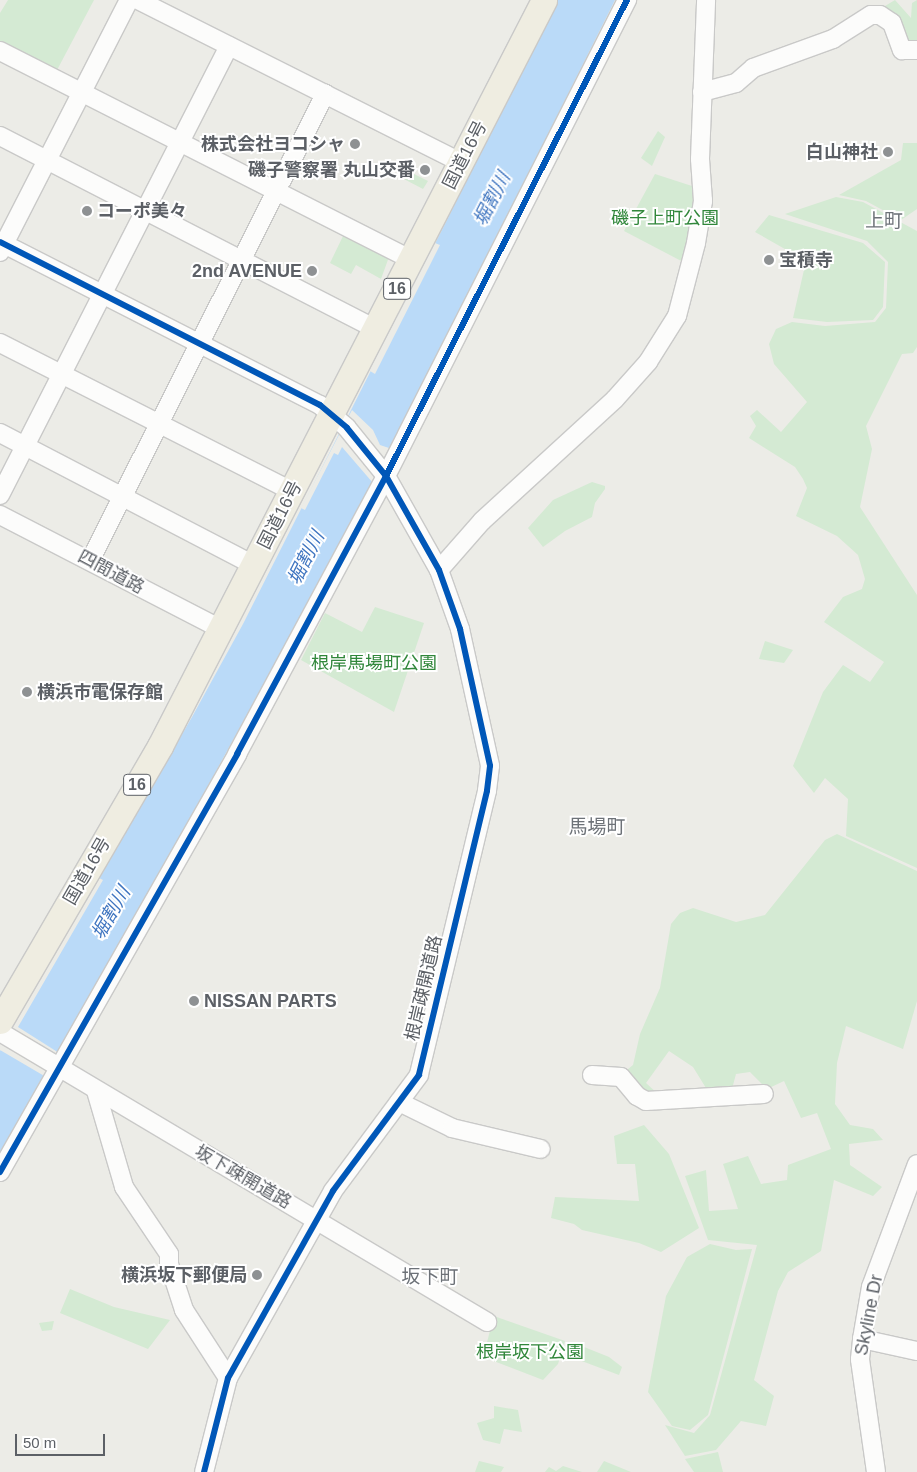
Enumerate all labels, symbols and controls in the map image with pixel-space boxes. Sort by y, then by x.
street label: 国道16号 [439,117,491,193]
place label: 株式会社ヨコシャ [201,133,345,155]
marker: 株式会社ヨコシャ [349,138,361,150]
place label: 白山神社 [806,141,878,163]
marker: 白山神社 [882,146,894,158]
place label: 磯子警察署 丸山交番 [248,159,415,181]
marker: 磯子警察署 丸山交番 [419,164,431,176]
water label: 堀割川 [469,168,515,230]
place label: コーポ美々 [97,200,187,222]
marker: コーポ美々 [81,205,93,217]
park label: 磯子上町公園 [611,207,719,229]
district label: 上町 [865,210,903,232]
place label: 宝積寺 [779,249,833,271]
marker: 宝積寺 [763,254,775,266]
place label: 2nd AVENUE [191,260,302,282]
marker: 2nd AVENUE [306,265,318,277]
road number: 16 [382,276,412,302]
street label: 国道16号 [254,477,306,553]
water label: 堀割川 [283,527,329,589]
street label: 四間道路 [74,546,148,598]
park label: 根岸馬場町公園 [311,652,437,674]
place label: 横浜市電保存館 [37,681,163,703]
marker: 横浜市電保存館 [21,686,33,698]
road number: 16 [122,772,152,798]
district label: 馬場町 [569,816,625,838]
street label: 国道16号 [59,834,115,908]
water label: 堀割川 [87,883,135,943]
street label: 根岸疎開道路 [401,933,447,1043]
place label: NISSAN PARTS [204,990,337,1012]
marker: NISSAN PARTS [188,995,200,1007]
street label: 坂下疎開道路 [191,1141,295,1213]
place label: 横浜坂下郵便局 [121,1264,247,1286]
district label: 坂下町 [402,1266,458,1288]
marker: 横浜坂下郵便局 [251,1269,263,1281]
street label: Skyline Dr [851,1273,887,1357]
park label: 根岸坂下公園 [476,1341,584,1363]
scale bar [18,1424,108,1456]
text: 50 m [23,1434,56,1451]

